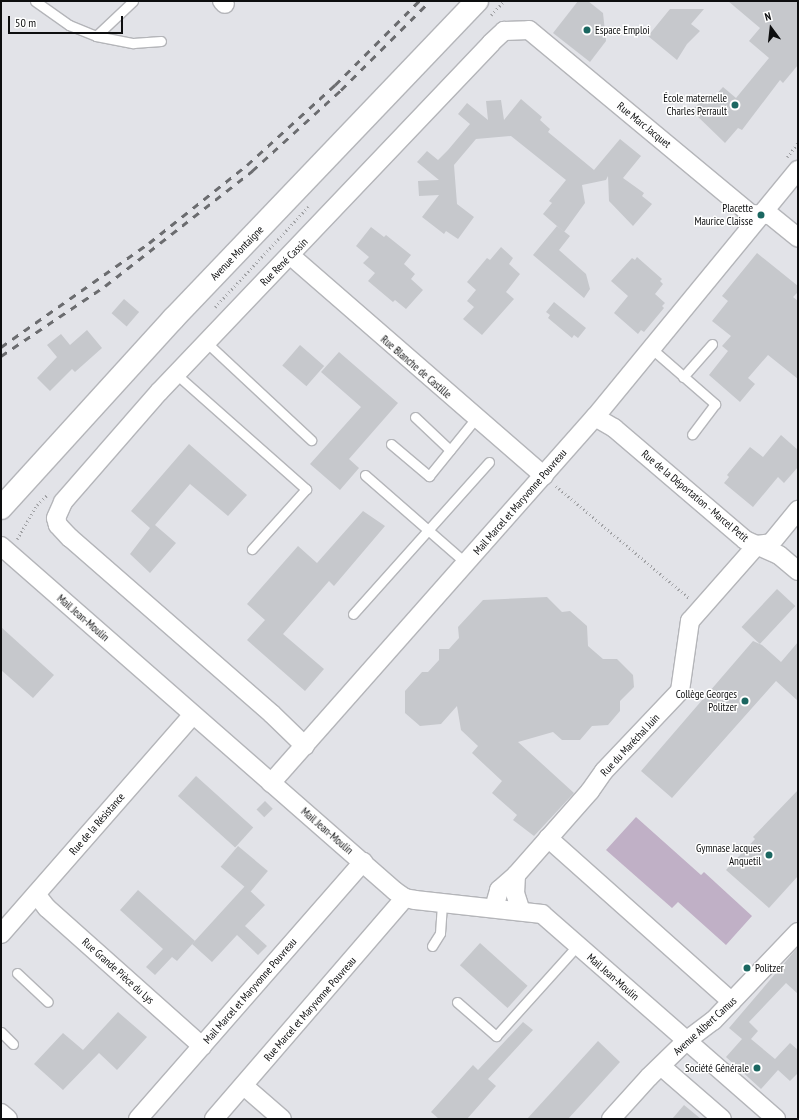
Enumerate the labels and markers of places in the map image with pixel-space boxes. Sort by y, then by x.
place label: Espace Emploi [595,23,650,37]
marker: Espace Emploi [582,25,592,35]
place label: École maternelle Charles Perrault [663,92,727,118]
marker: École maternelle Charles Perrault [730,100,740,110]
place label: Placette Maurice Claisse [694,202,753,228]
marker: Placette Maurice Claisse [756,210,766,220]
place label: Collège Georges Politzer [676,688,737,714]
marker: Collège Georges Politzer [740,696,750,706]
place label: Gymnase Jacques Anquetil [696,842,761,868]
marker: Gymnase Jacques Anquetil [764,850,774,860]
place label: Politzer [755,961,784,975]
marker: Politzer [742,963,752,973]
place label: Société Générale [685,1061,749,1075]
marker: Société Générale [752,1063,762,1073]

